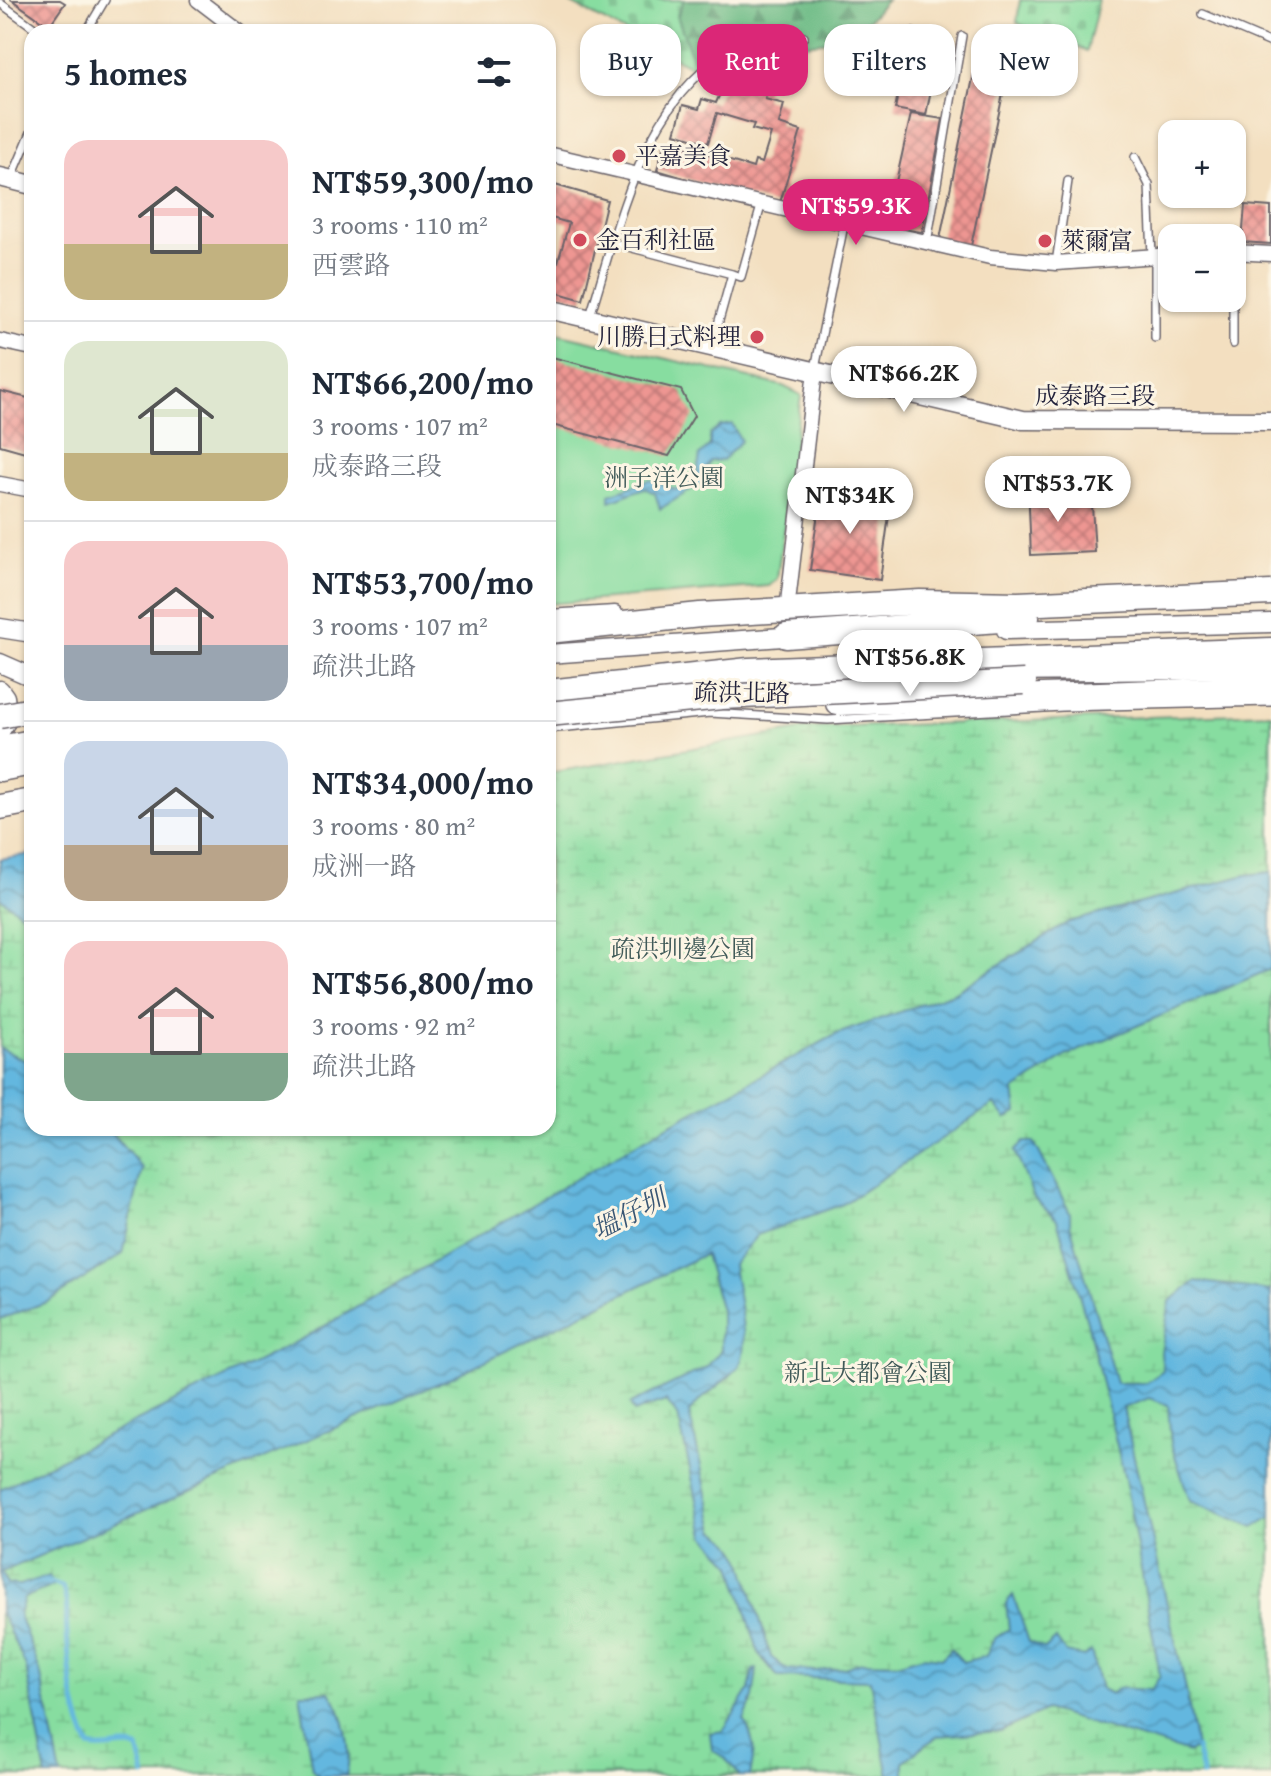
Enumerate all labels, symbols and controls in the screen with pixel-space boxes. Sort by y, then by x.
chip: Buy [580,24,681,96]
chip: Rent [697,24,808,96]
chip: Filters [824,24,955,96]
chip: New [971,24,1078,96]
text: 5 homes [64,48,188,97]
icon: filters [472,50,516,94]
map controls [1158,120,1246,312]
button: + [1158,120,1246,208]
place label: 平嘉美食 [635,138,731,173]
marker: 平嘉美食 [610,147,628,165]
text: NT$59,300/mo [312,156,534,205]
icon: home [128,172,224,268]
pin: NT$59.3K [773,179,939,247]
text: NT$59.3K [801,185,911,224]
text: 3 rooms · 110 m² [312,205,488,244]
place label: 金百利社區 [596,222,716,257]
place label: 萊爾富 [1061,223,1133,258]
button: − [1158,224,1246,312]
marker: 金百利社區 [571,231,589,249]
marker: 萊爾富 [1036,232,1054,250]
text: 西雲路 [312,245,390,284]
place label: 川勝日式料理 [597,319,741,354]
marker: 川勝日式料理 [748,328,766,346]
pin: NT$66.2K [821,346,987,414]
text: NT$66.2K [849,352,959,391]
text: NT$66,200/mo [312,357,534,406]
icon: home [128,373,224,469]
street label: 成泰路三段 [1035,378,1155,413]
text: 3 rooms · 107 m² [312,406,488,445]
text: 成泰路三段 [312,446,442,485]
pin: NT$53.7K [975,456,1141,524]
park label: 洲子洋公園 [604,460,724,495]
text: NT$53.7K [1003,462,1113,501]
pin: NT$34K [785,468,915,536]
text: NT$34K [805,474,895,513]
text: NT$53,700/mo [312,557,534,606]
icon: home [128,573,224,669]
text: 3 rooms · 107 m² [312,606,488,645]
pin: NT$56.8K [827,630,993,698]
text: NT$56.8K [855,636,965,675]
text: 疏洪北路 [312,646,416,685]
street label: 疏洪北路 [694,674,790,711]
text: NT$34,000/mo [312,757,534,806]
icon: home [128,773,224,869]
text: 3 rooms · 80 m² [312,806,475,845]
text: 成洲一路 [312,846,416,885]
park label: 疏洪圳邊公園 [611,931,755,966]
text: NT$56,800/mo [312,957,534,1006]
icon: home [128,973,224,1069]
text: 3 rooms · 92 m² [312,1006,475,1045]
text: 疏洪北路 [312,1046,416,1085]
water label: 塭仔圳 [585,1177,676,1249]
park label: 新北大都會公園 [784,1355,952,1390]

